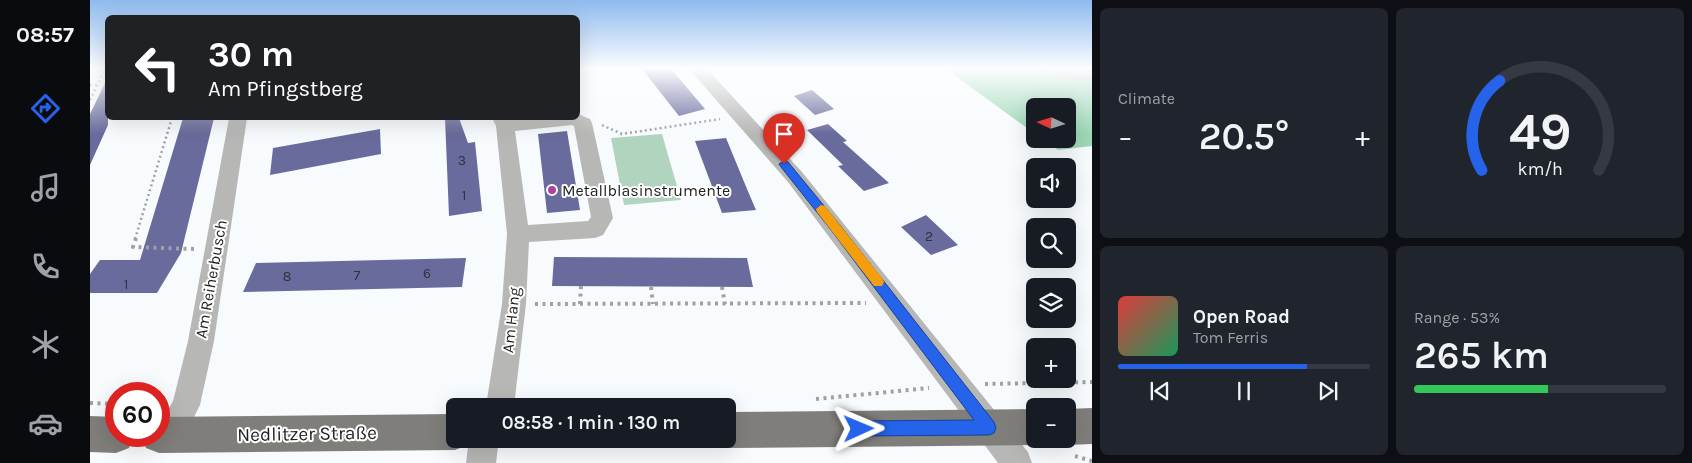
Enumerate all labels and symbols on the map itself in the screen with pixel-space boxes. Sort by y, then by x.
north arrow [1026,98,1076,148]
pin [763,113,805,164]
house number: 3 [458,152,466,169]
place label: Metallblasinstrumente [562,181,730,200]
marker: Metallblasinstrumente [546,184,558,196]
house number: 1 [462,187,466,204]
street label: Am Reiherbusch [191,218,231,340]
house number: 2 [925,228,933,245]
house number: 6 [423,265,431,282]
house number: 7 [354,267,361,284]
house number: 8 [283,268,291,285]
house number: 1 [124,276,128,293]
street label: Am Hang [498,286,524,354]
speed limit sign: 60 [105,382,170,447]
position arrow [832,402,884,454]
street label: Nedlitzer Straße [237,422,377,446]

